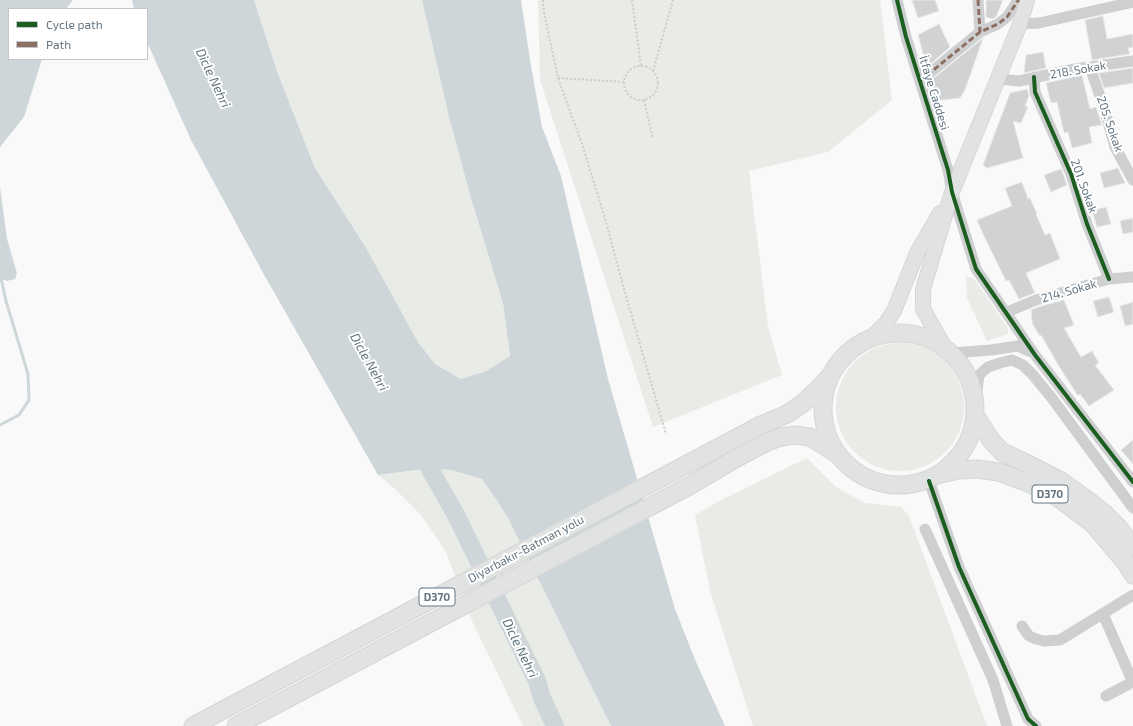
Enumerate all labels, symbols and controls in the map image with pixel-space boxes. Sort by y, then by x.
legend [8,8,148,60]
text: Cycle path [46,17,103,31]
text: Path [46,37,71,51]
water label: Dicle Nehri [192,46,234,110]
street label: İtfaye Caddesi [916,54,952,132]
street label: 218. Sokak [1049,58,1107,82]
street label: 205. Sokak [1094,94,1126,154]
street label: 201. Sokak [1068,157,1100,215]
street label: 214. Sokak [1040,276,1098,306]
water label: Dicle Nehri [347,330,391,394]
road number: D370 [1032,485,1068,503]
street label: Diyarbakır-Batman yolu [465,512,587,586]
road number: D370 [419,588,455,606]
water label: Dicle Nehri [499,616,541,680]

